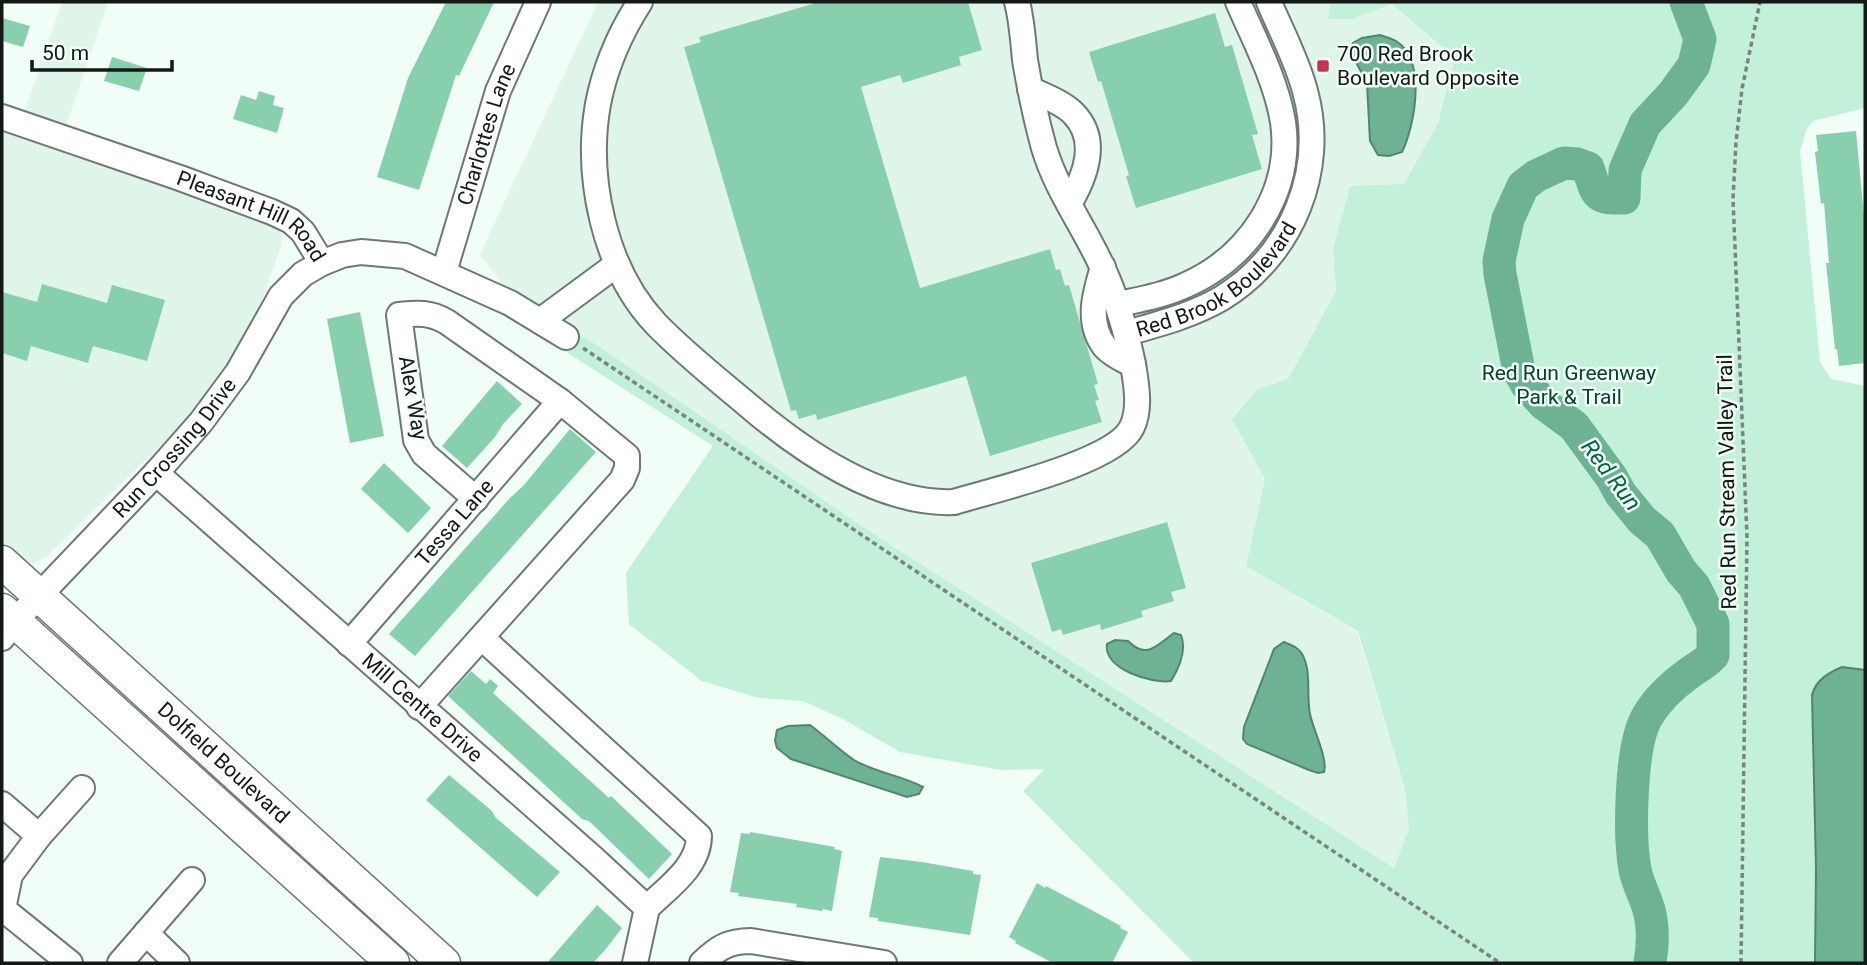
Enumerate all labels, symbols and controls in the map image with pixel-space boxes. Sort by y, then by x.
scale bar [32,28,172,72]
text: 50 m [42,41,89,65]
place label: 700 Red Brook Boulevard Opposite [1337,42,1519,90]
marker: 700 Red Brook Boulevard Opposite [1315,58,1331,74]
street label: Charlottes Lane [453,60,521,208]
street label: Pleasant Hill Road [173,166,330,266]
street label: Red Brook Boulevard [1133,218,1301,342]
street label: Alex Way [394,354,432,442]
street label: Red Run Stream Valley Trail [1713,354,1741,610]
park label: Red Run Greenway Park & Trail [1482,361,1656,409]
street label: Run Crossing Drive [108,374,241,523]
water label: Red Run [1575,434,1647,516]
street label: Tessa Lane [411,474,499,571]
street label: Mill Centre Drive [357,648,488,767]
street label: Dolfield Boulevard [153,697,294,829]

